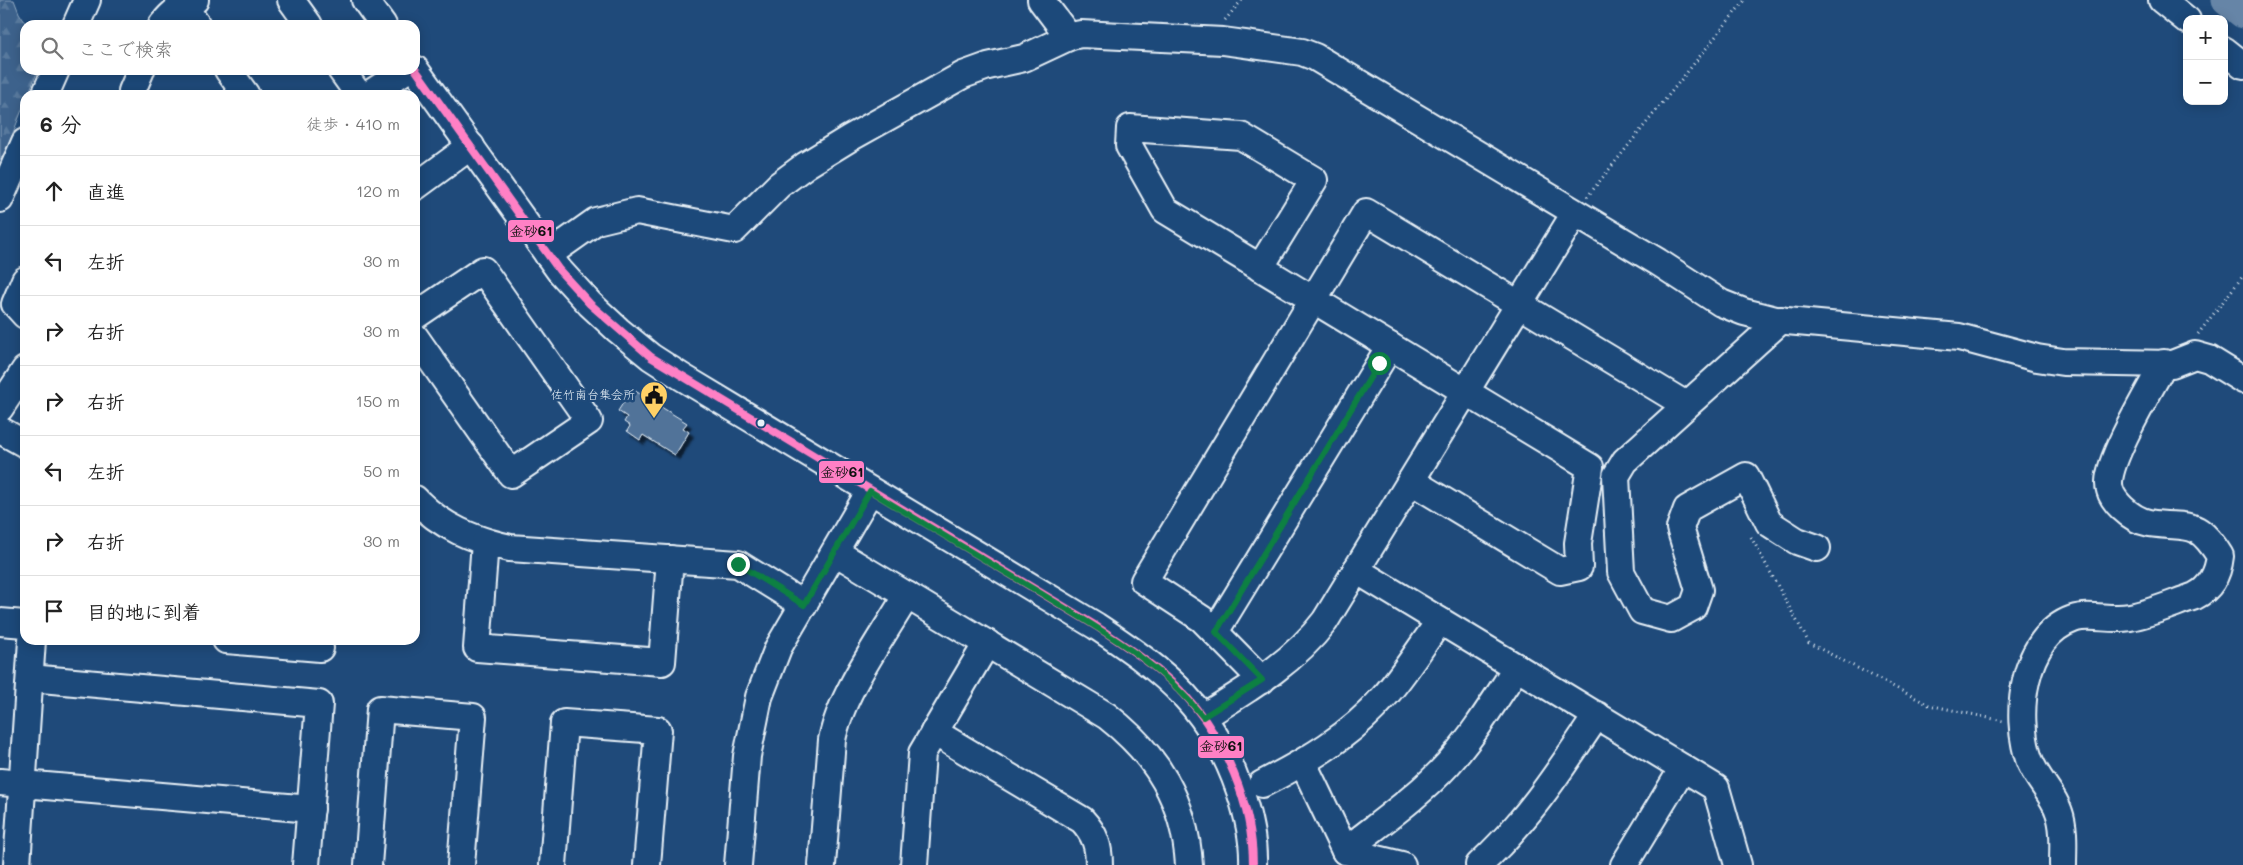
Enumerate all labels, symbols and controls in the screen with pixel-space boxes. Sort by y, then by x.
map controls [2183,15,2228,105]
button: + [2183,15,2228,60]
search box [20,20,420,75]
icon: search [38,34,66,62]
text: ここで検索 [78,36,173,61]
button: − [2183,60,2228,105]
text: 6 分 [40,110,81,137]
text: 徒歩 · 410 m [306,113,400,134]
icon: ahead [40,177,68,205]
text: 直進 [87,179,125,204]
text: 120 m [356,180,400,201]
line badge: 金砂61 [507,219,555,243]
text: 金砂61 [510,221,552,240]
icon: left [40,247,68,275]
text: 左折 [87,249,125,274]
text: 30 m [363,250,400,271]
icon: right [40,317,68,345]
text: 右折 [87,319,125,344]
text: 30 m [363,320,400,341]
route start [1368,352,1391,375]
public building icon: 佐竹南台集会所 [639,380,669,419]
place label: 佐竹南台集会所 [551,386,635,402]
icon: right [40,387,68,415]
text: 右折 [87,389,125,414]
text: 150 m [356,390,400,411]
unlabelled marker [756,418,766,428]
icon: left [40,457,68,485]
text: 左折 [87,459,125,484]
text: 50 m [363,460,400,481]
line badge: 金砂61 [818,460,865,484]
text: 金砂61 [821,462,863,481]
icon: right [40,527,68,555]
text: 右折 [87,529,125,554]
text: 30 m [363,530,400,551]
route end [727,553,750,576]
icon: arrive [40,597,68,625]
text: 目的地に到着 [87,599,201,624]
line badge: 金砂61 [1197,735,1245,759]
text: 金砂61 [1200,736,1242,755]

